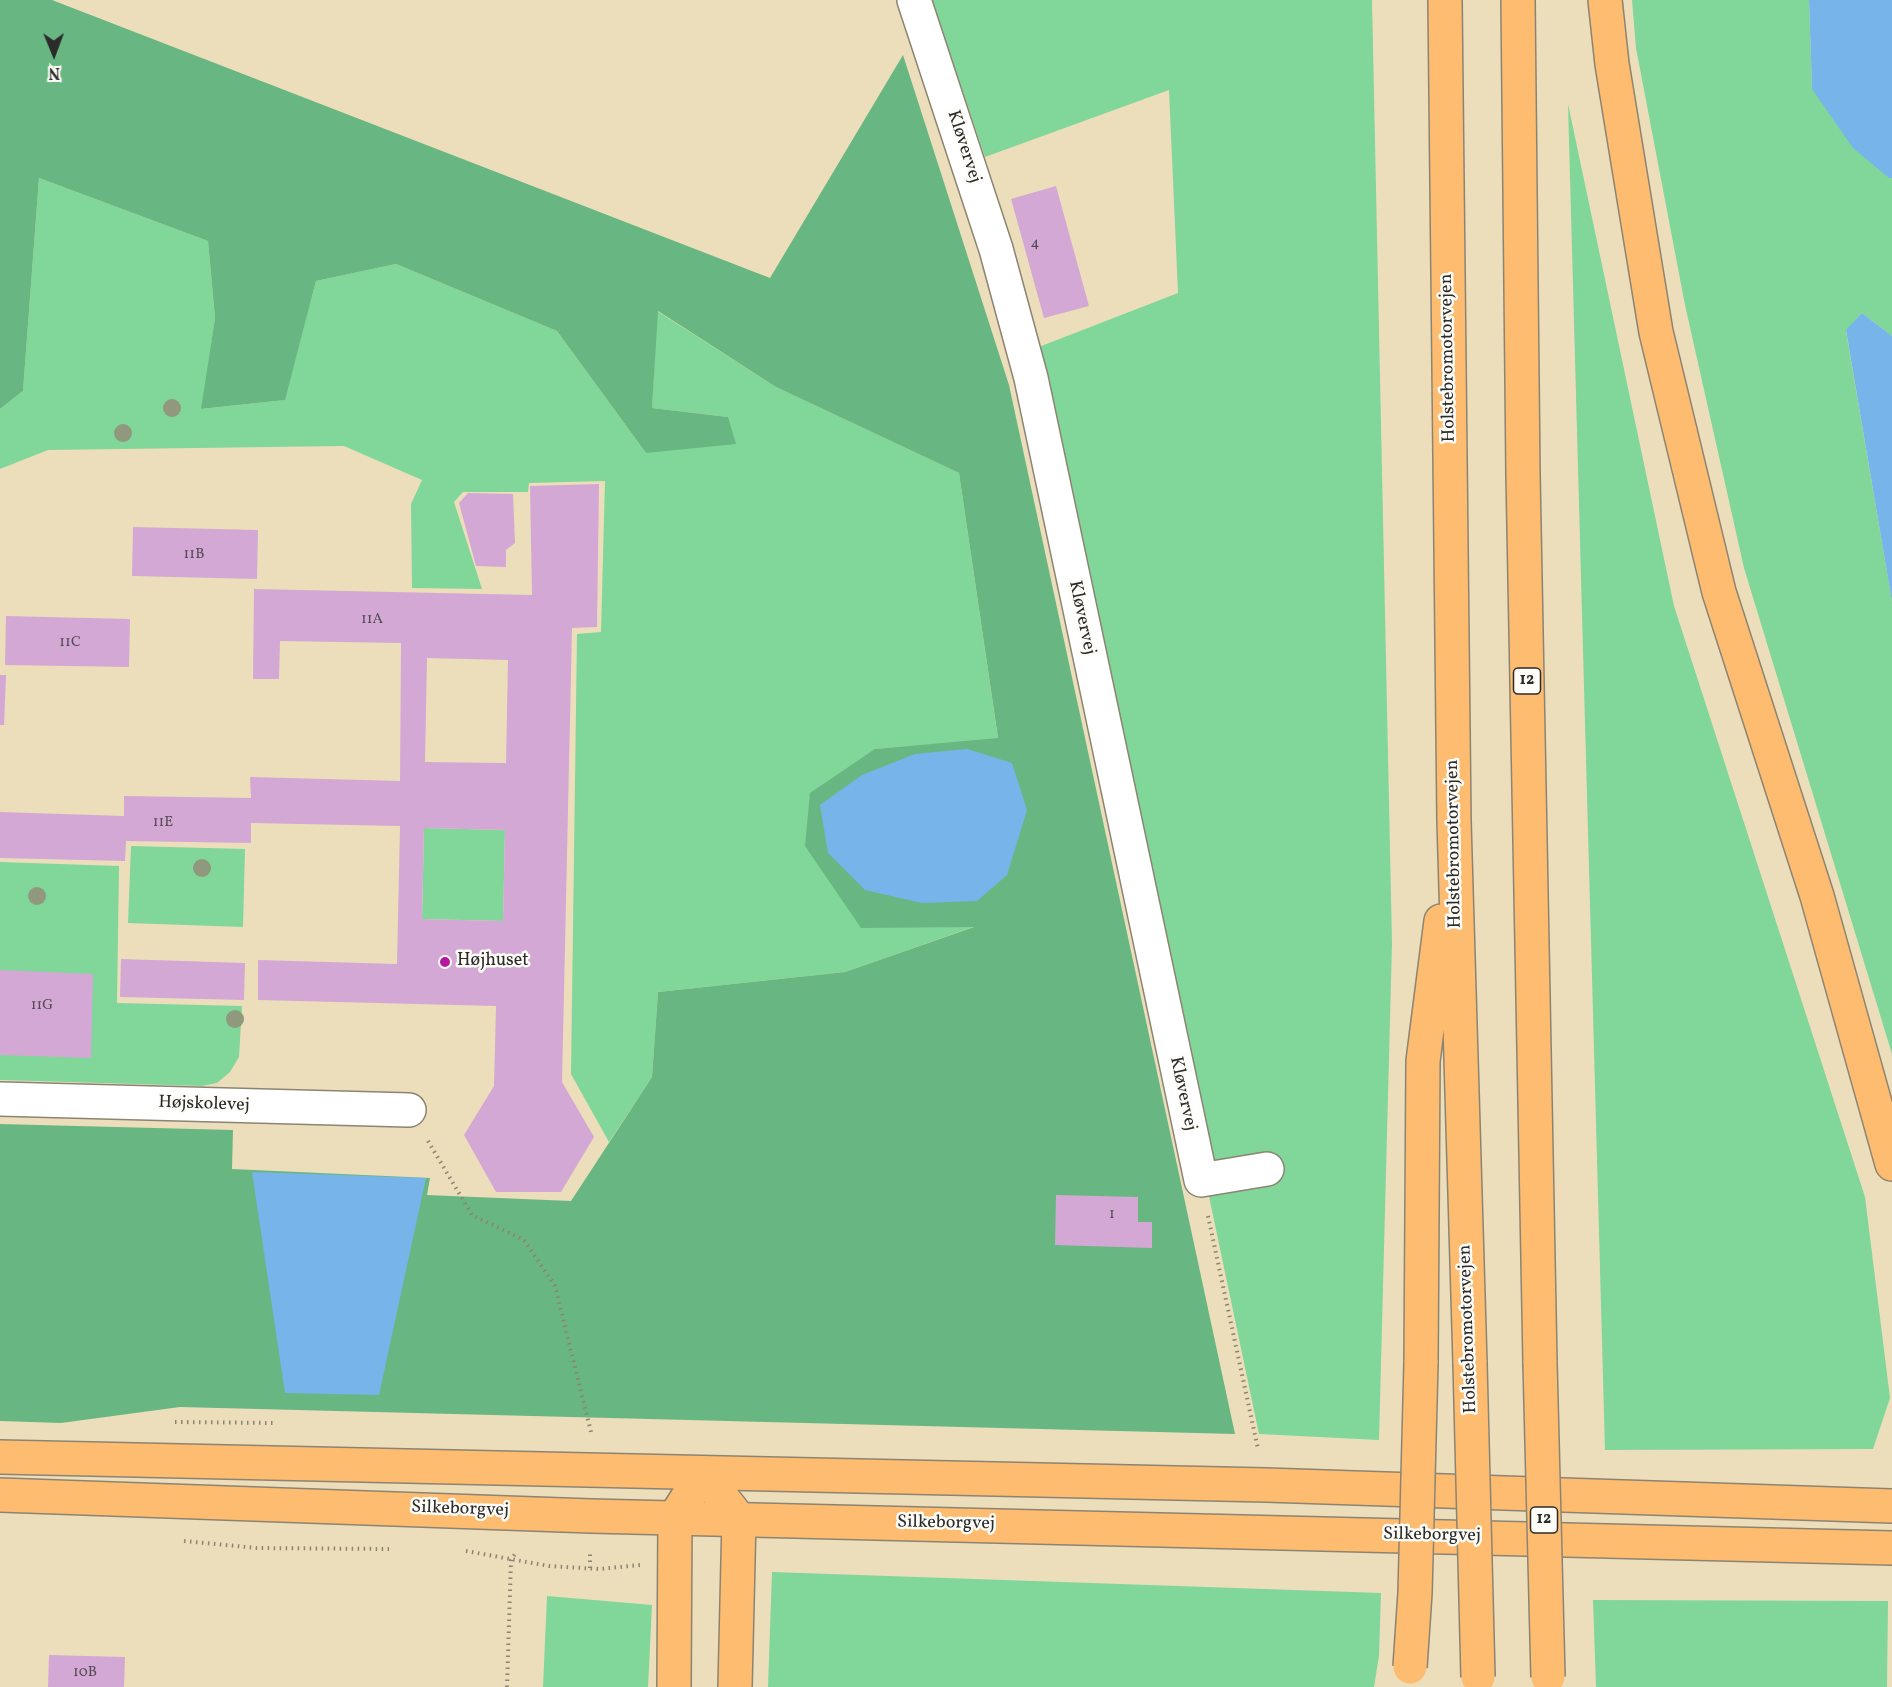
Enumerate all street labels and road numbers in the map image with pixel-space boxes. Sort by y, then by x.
street label: Kløvervej [941,108,985,186]
street label: Holstebromotorvejen [1437,273,1461,443]
street label: Kløvervej [1063,579,1099,657]
road number: 12 [1514,668,1540,694]
street label: Holstebromotorvejen [1443,759,1467,929]
street label: Kløvervej [1164,1055,1200,1133]
street label: Højskolevej [158,1093,250,1117]
street label: Holstebromotorvejen [1455,1244,1483,1414]
street label: Silkeborgvej [411,1497,509,1523]
road number: 12 [1530,1507,1558,1533]
street label: Silkeborgvej [897,1512,995,1536]
street label: Silkeborgvej [1383,1524,1481,1548]

